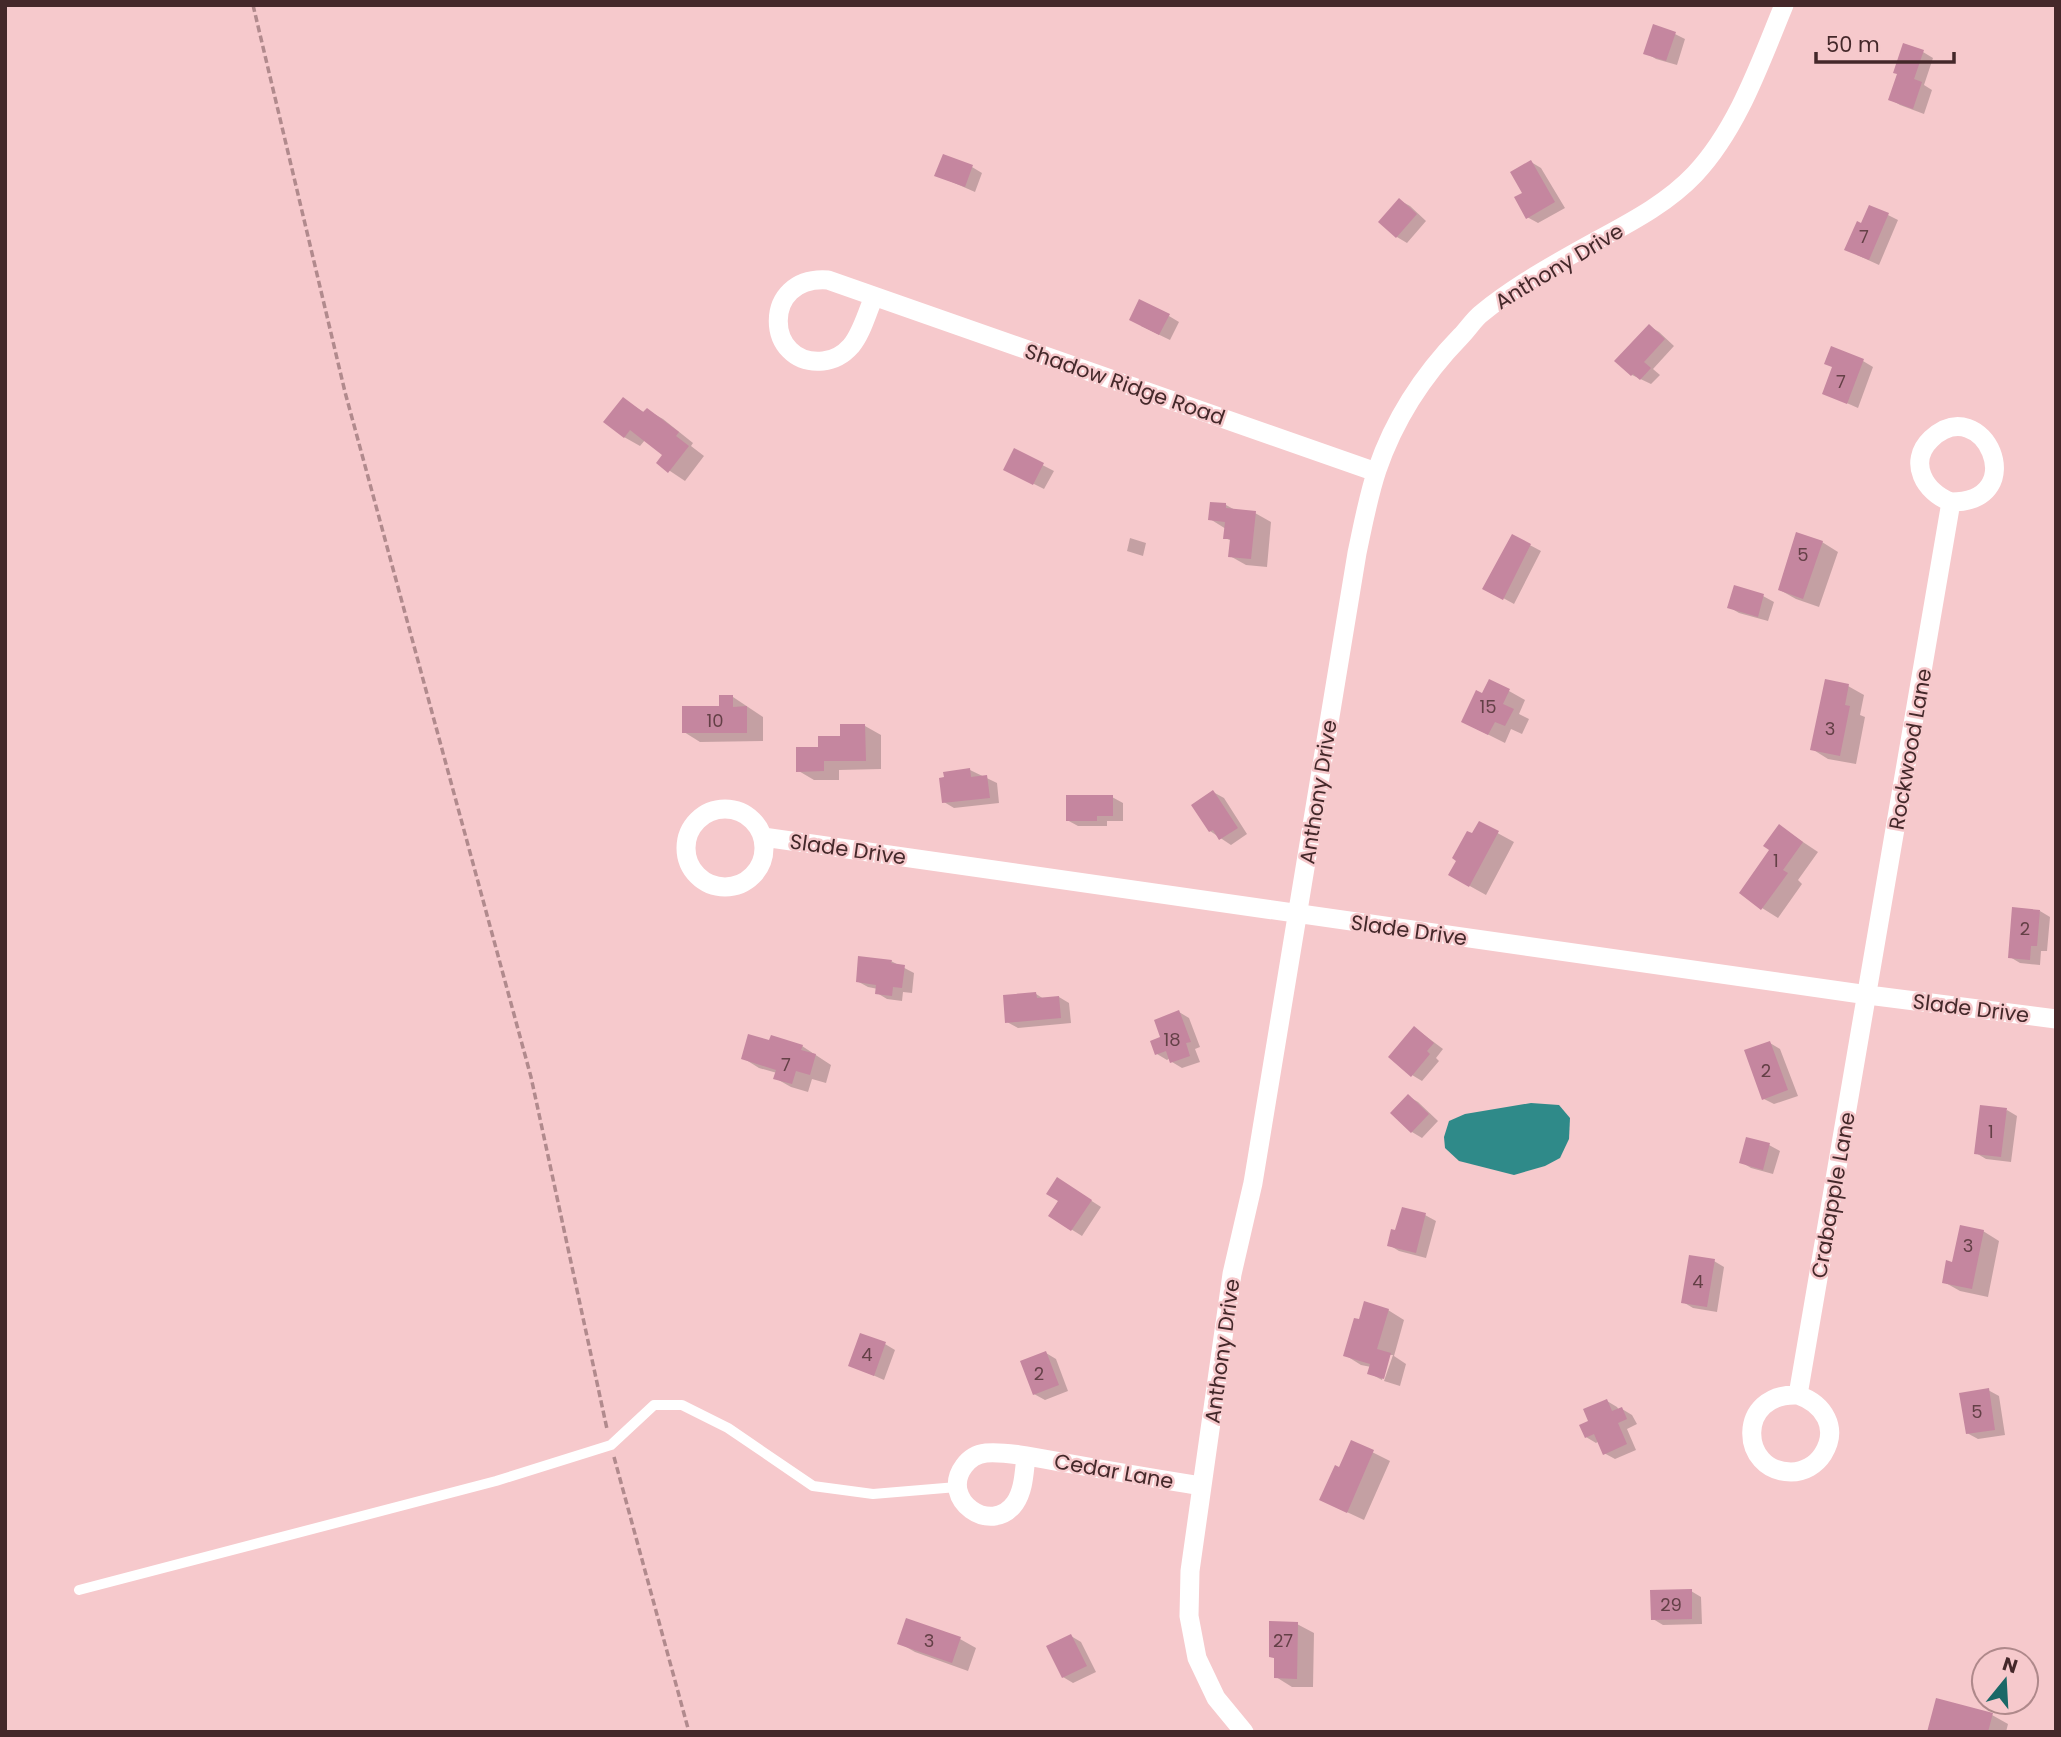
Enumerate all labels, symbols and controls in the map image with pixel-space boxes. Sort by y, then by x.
scale bar [1816,21,1954,65]
text: 50 m [1826,30,1880,59]
street label: Anthony Drive [1489,216,1629,316]
house number: 7 [1859,224,1869,249]
street label: Shadow Ridge Road [1021,336,1229,432]
house number: 7 [1836,369,1846,394]
house number: 5 [1797,542,1809,567]
street label: Rockwood Lane [1882,666,1938,832]
house number: 15 [1479,694,1497,719]
house number: 10 [706,708,724,733]
house number: 3 [1825,716,1835,741]
street label: Anthony Drive [1292,718,1344,866]
street label: Slade Drive [788,826,908,872]
house number: 1 [1773,848,1779,873]
street label: Slade Drive [1349,907,1469,953]
house number: 2 [2020,916,2030,941]
street label: Slade Drive [1911,986,2031,1030]
house number: 18 [1163,1027,1181,1052]
house number: 7 [781,1052,791,1077]
house number: 2 [1761,1058,1771,1083]
street label: Crabapple Lane [1804,1109,1862,1281]
house number: 1 [1988,1119,1994,1144]
house number: 3 [1963,1233,1973,1258]
house number: 4 [1692,1269,1704,1294]
street label: Anthony Drive [1198,1277,1246,1425]
house number: 4 [861,1342,873,1367]
house number: 2 [1034,1361,1044,1386]
house number: 5 [1971,1399,1983,1424]
street label: Cedar Lane [1052,1446,1176,1496]
house number: 29 [1660,1592,1682,1617]
house number: 3 [924,1628,934,1653]
house number: 27 [1273,1628,1293,1653]
north arrow [1970,1646,2040,1716]
text: N [1999,1650,2021,1680]

